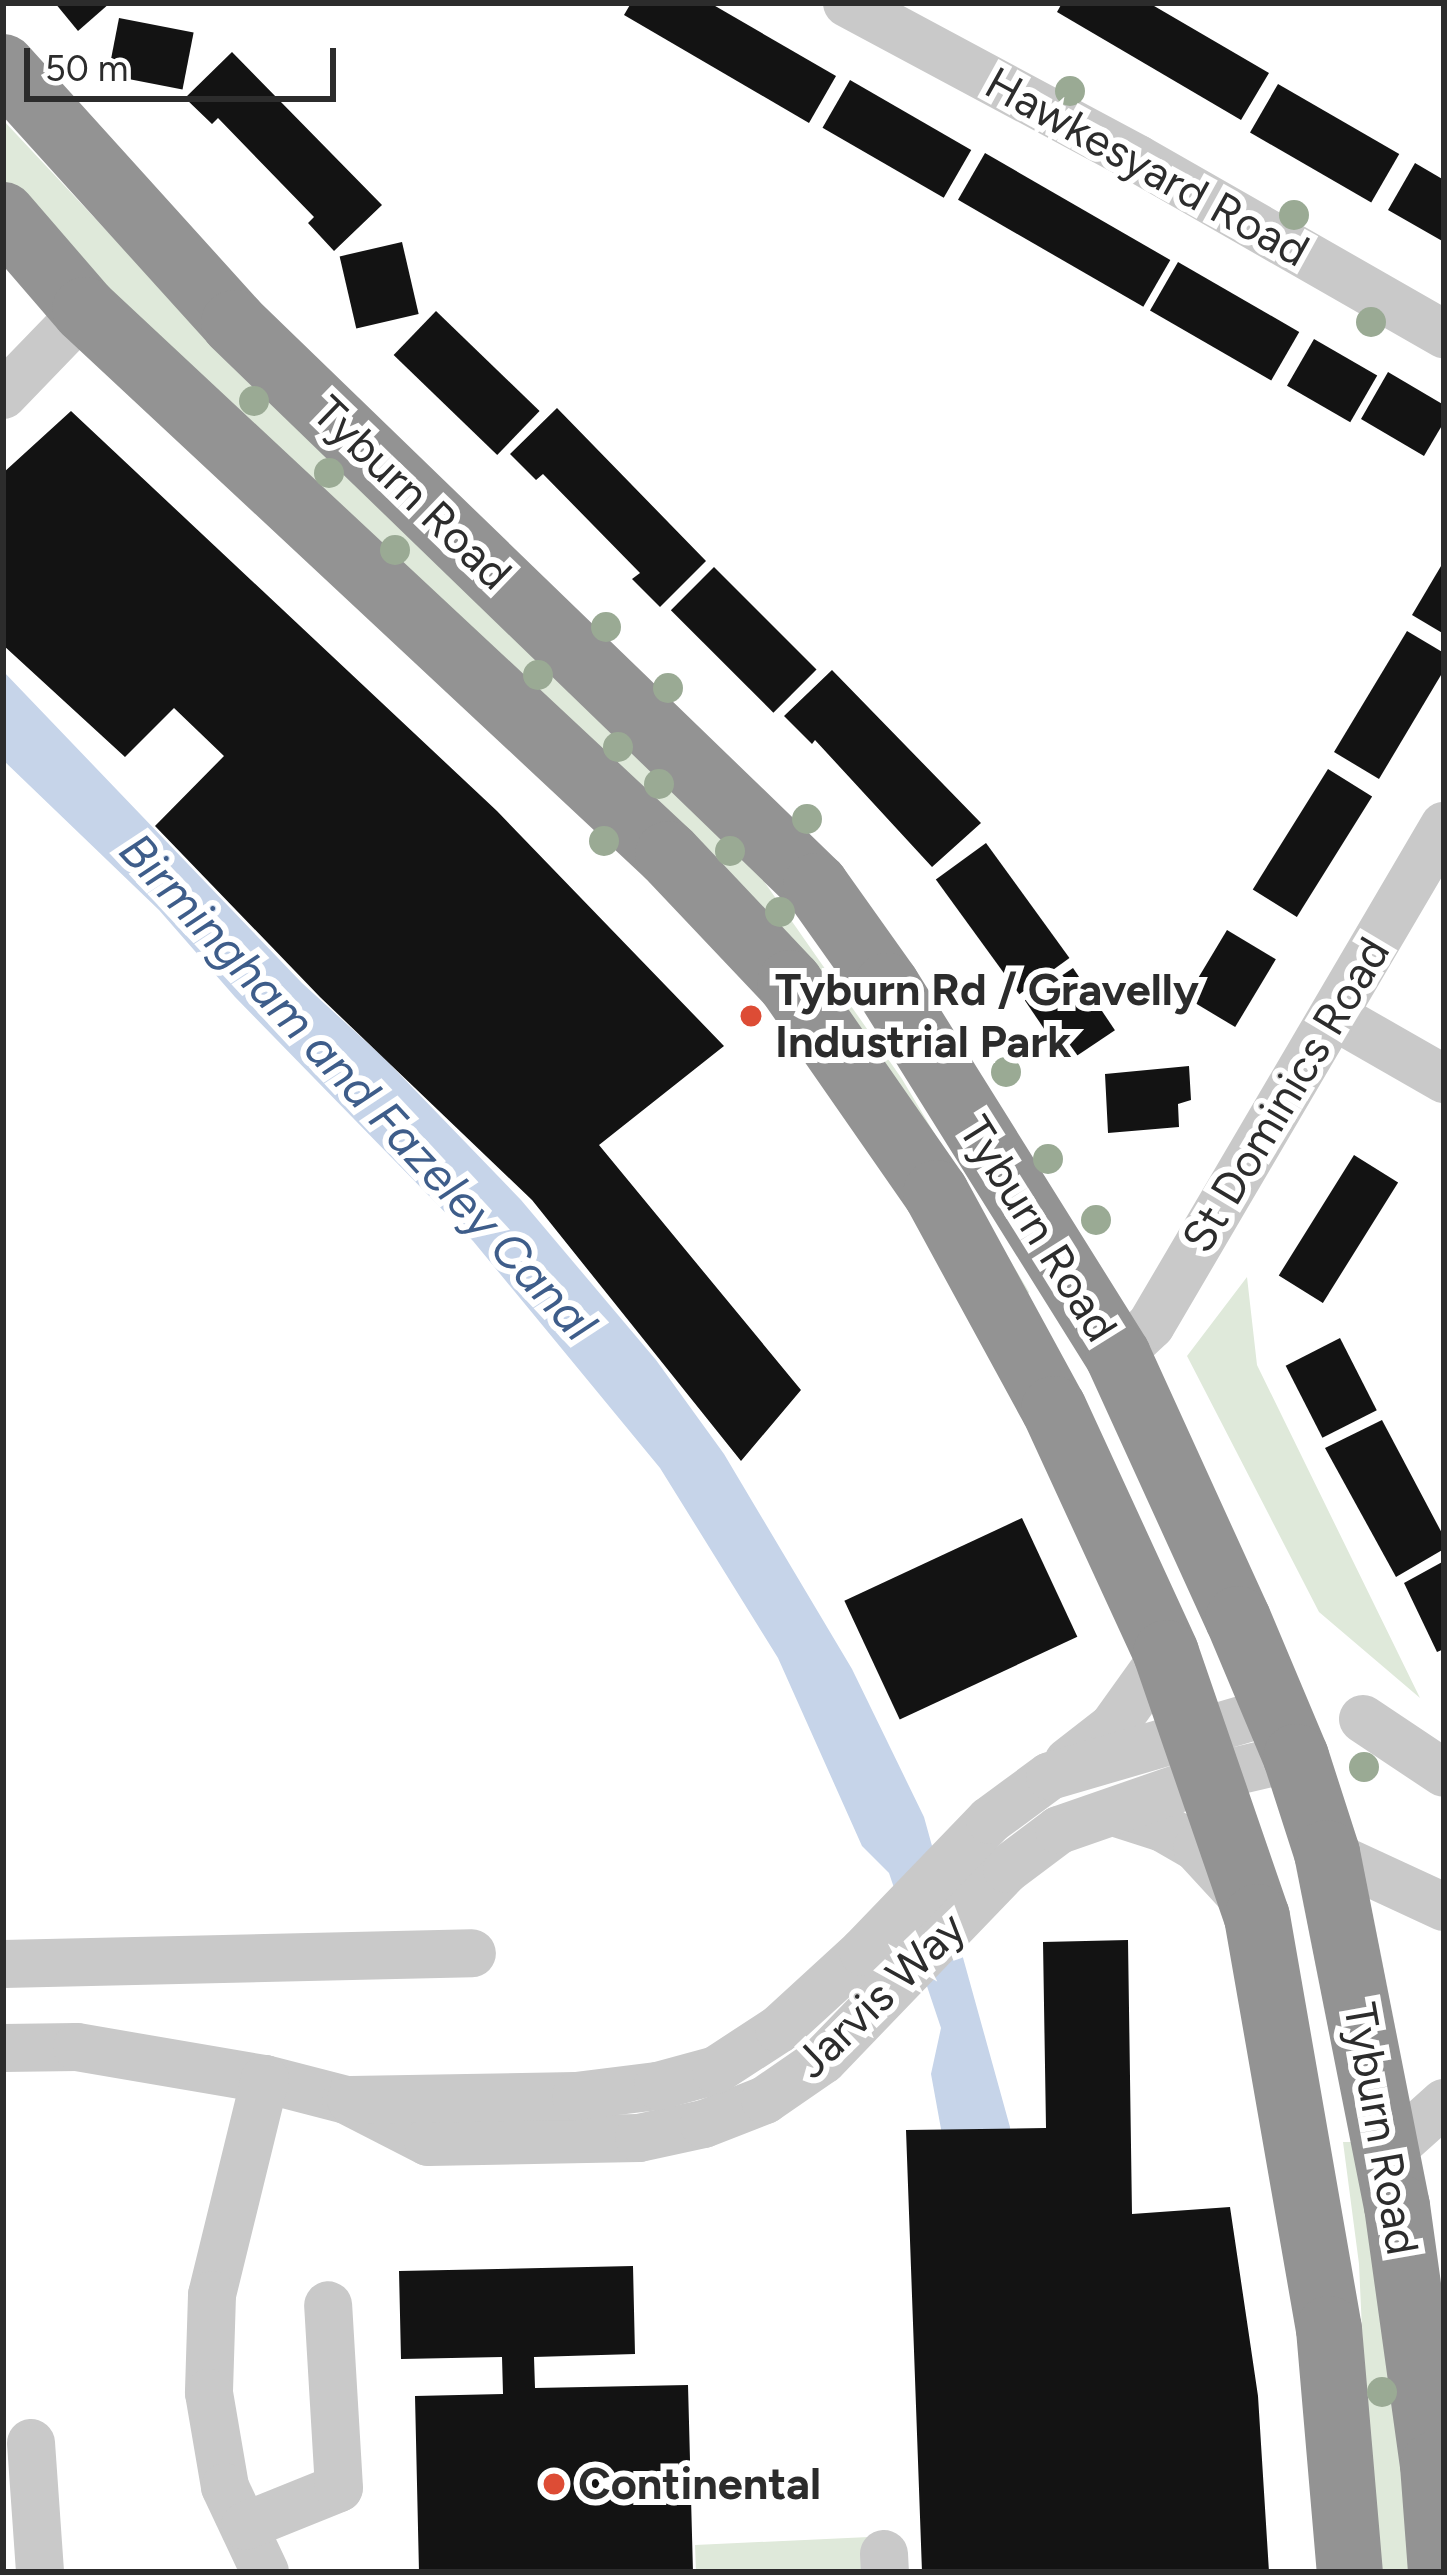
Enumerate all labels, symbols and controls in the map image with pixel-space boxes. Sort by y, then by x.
scale bar [30,24,342,98]
text: 50 m [45,47,128,90]
street label: Hawkesyard Road [976,56,1318,278]
street label: Tyburn Road [302,385,522,601]
water label: Birmingham and Fazeley Canal [108,821,608,1353]
street label: St Dominics Road [1171,928,1401,1262]
place label: Tyburn Rd / Gravelly Industrial Park [775,963,1199,1069]
marker: Tyburn Rd / Gravelly Industrial Park [738,1003,764,1029]
street label: Tyburn Road [948,1107,1128,1351]
street label: Jarvis Way [784,1901,976,2089]
street label: Tyburn Road [1332,1999,1430,2259]
place label: Continental [578,2457,821,2511]
marker: Continental [541,2471,567,2497]

